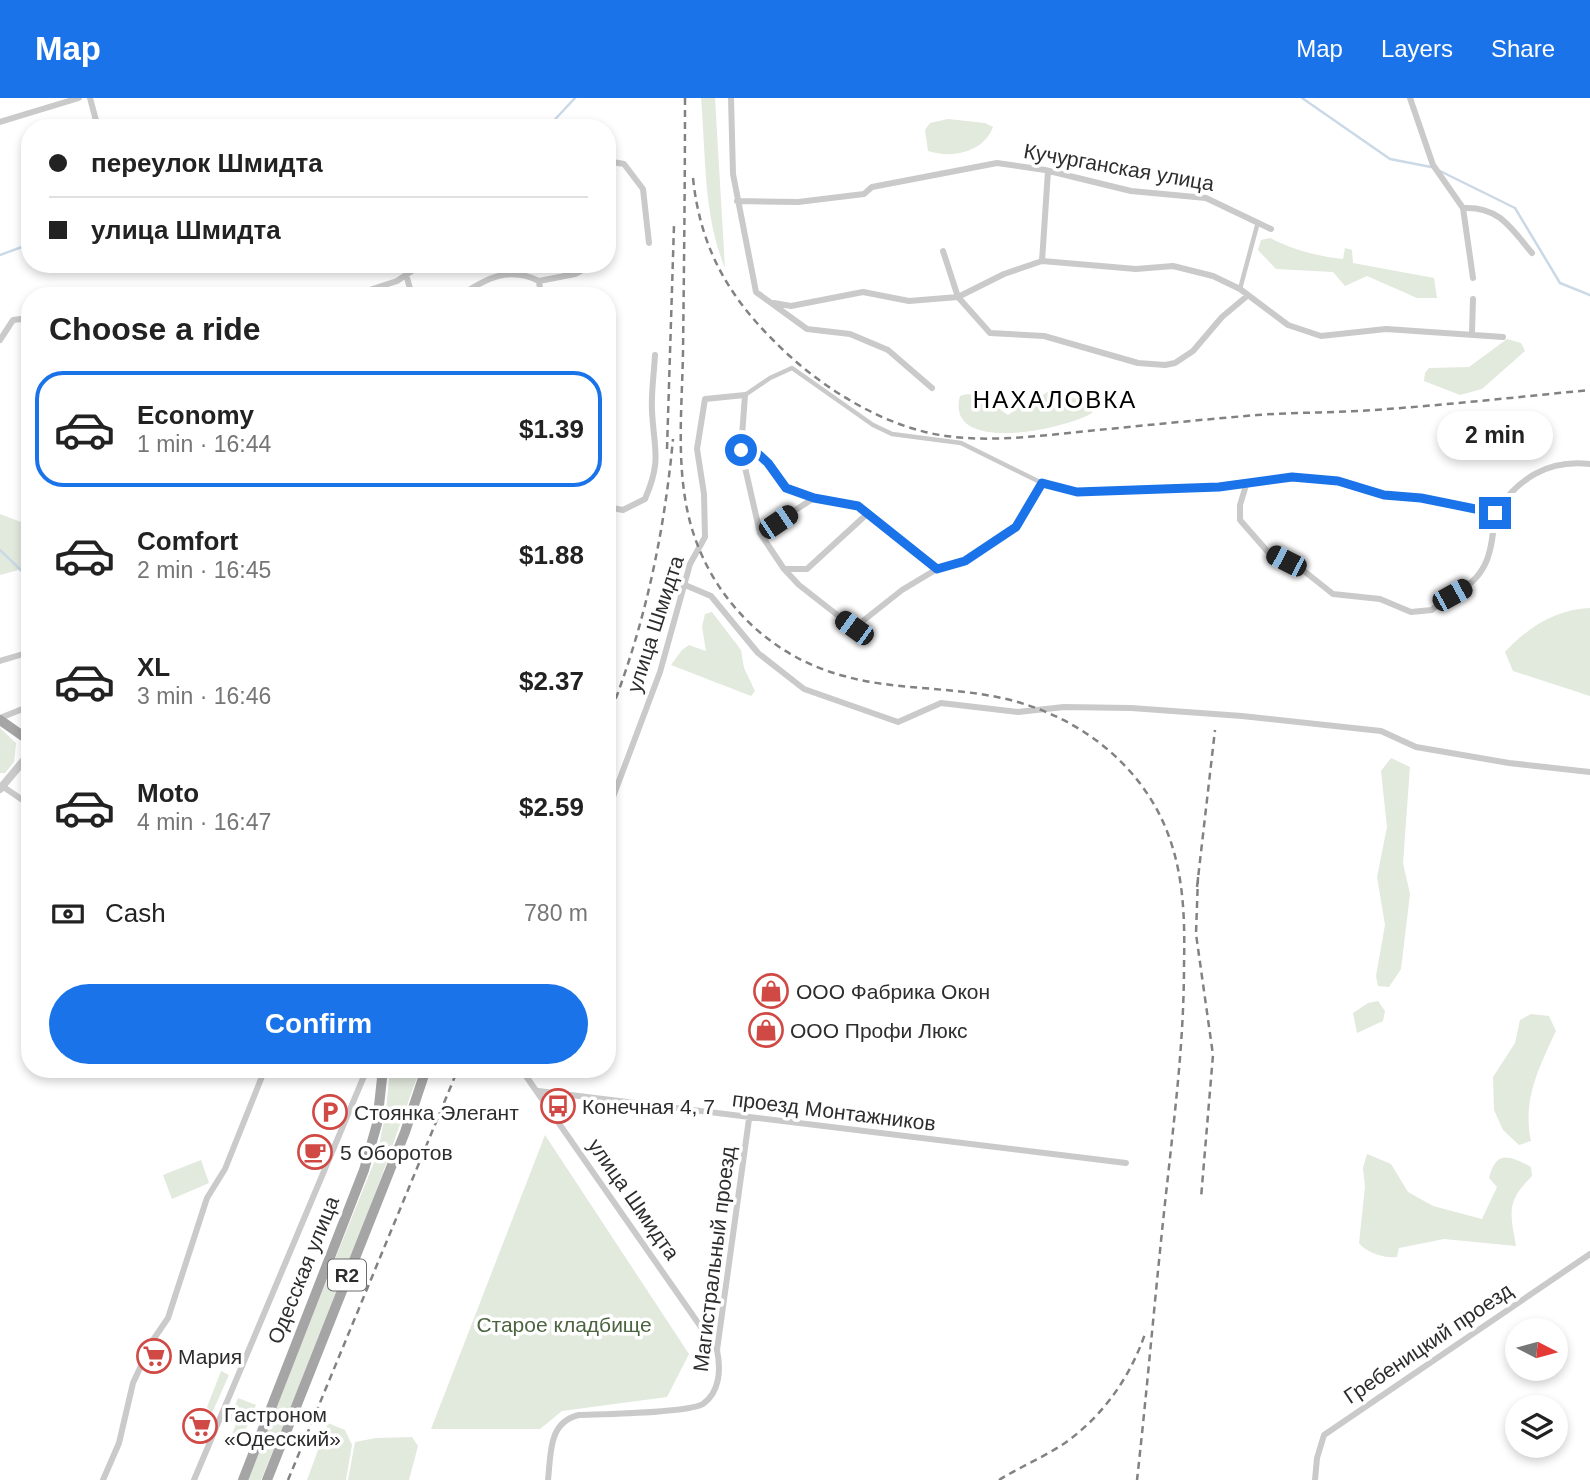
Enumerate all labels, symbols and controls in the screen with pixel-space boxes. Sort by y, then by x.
text: Map [35,30,101,67]
text: Map [1296,35,1343,62]
text: Layers [1381,35,1453,62]
text: Share [1491,35,1555,62]
street label: Кучурганская улица [1022,139,1216,195]
text: переулок Шмидта [91,148,323,178]
text: улица Шмидта [91,215,281,245]
text: Choose a ride [49,311,261,347]
district label: НАХАЛОВКА [973,386,1137,413]
icon: car [53,398,116,461]
text: Economy [137,400,254,430]
callout: 2 min [1437,412,1553,460]
text: $1.39 [519,414,584,444]
text: 2 min [1465,422,1525,448]
text: 1 min · 16:44 [137,431,271,457]
route start [725,434,757,466]
route end [1479,497,1511,529]
car [755,502,802,542]
icon: car [53,524,116,587]
text: Comfort [137,526,238,556]
text: $1.88 [519,540,584,570]
car [1263,542,1310,580]
street label: улица Шмидта [622,552,688,695]
text: 2 min · 16:45 [137,557,271,583]
car [1429,576,1476,614]
car [831,607,878,649]
icon: car [53,650,116,713]
text: XL [137,652,170,682]
text: $2.37 [519,666,584,696]
text: 3 min · 16:46 [137,683,271,709]
icon: car [53,776,116,839]
text: Moto [137,778,199,808]
text: $2.59 [519,792,584,822]
text: 4 min · 16:47 [137,809,271,835]
icon: cash [49,895,87,933]
text: Cash [105,898,166,928]
text: 780 m [524,900,588,926]
shop icon: ООО Фабрика Окон [752,972,790,1010]
place label: ООО Фабрика Окон [796,980,990,1003]
button: Confirm [49,984,588,1064]
shop icon: ООО Профи Люкс [747,1011,785,1049]
place label: ООО Профи Люкс [790,1019,968,1042]
bus stop icon: Конечная 4, 7 [539,1087,577,1125]
street label: проезд Монтажников [731,1087,937,1135]
parking icon: Стоянка Элегант [311,1093,349,1131]
place label: Конечная 4, 7 [582,1095,715,1118]
place label: Стоянка Элегант [354,1101,519,1124]
cafe icon: 5 Оборотов [296,1133,334,1171]
street label: улица Шмидта [584,1134,684,1264]
place label: 5 Оборотов [340,1141,453,1164]
street label: Магистральный проезд [689,1145,739,1373]
street label: Одесская улица [263,1193,343,1347]
road number: R2 [328,1260,366,1290]
street label: Гребеницкий проезд [1339,1278,1517,1408]
park label: Старое кладбище [476,1313,652,1336]
north arrow [1505,1318,1568,1381]
map controls [1505,1318,1568,1458]
supermarket icon: Мария [135,1337,173,1375]
place label: Мария [178,1345,242,1368]
button: layers [1505,1395,1568,1458]
place label: Гастроном «Одесский» [224,1403,341,1450]
supermarket icon: Гастроном «Одесский» [181,1407,219,1445]

